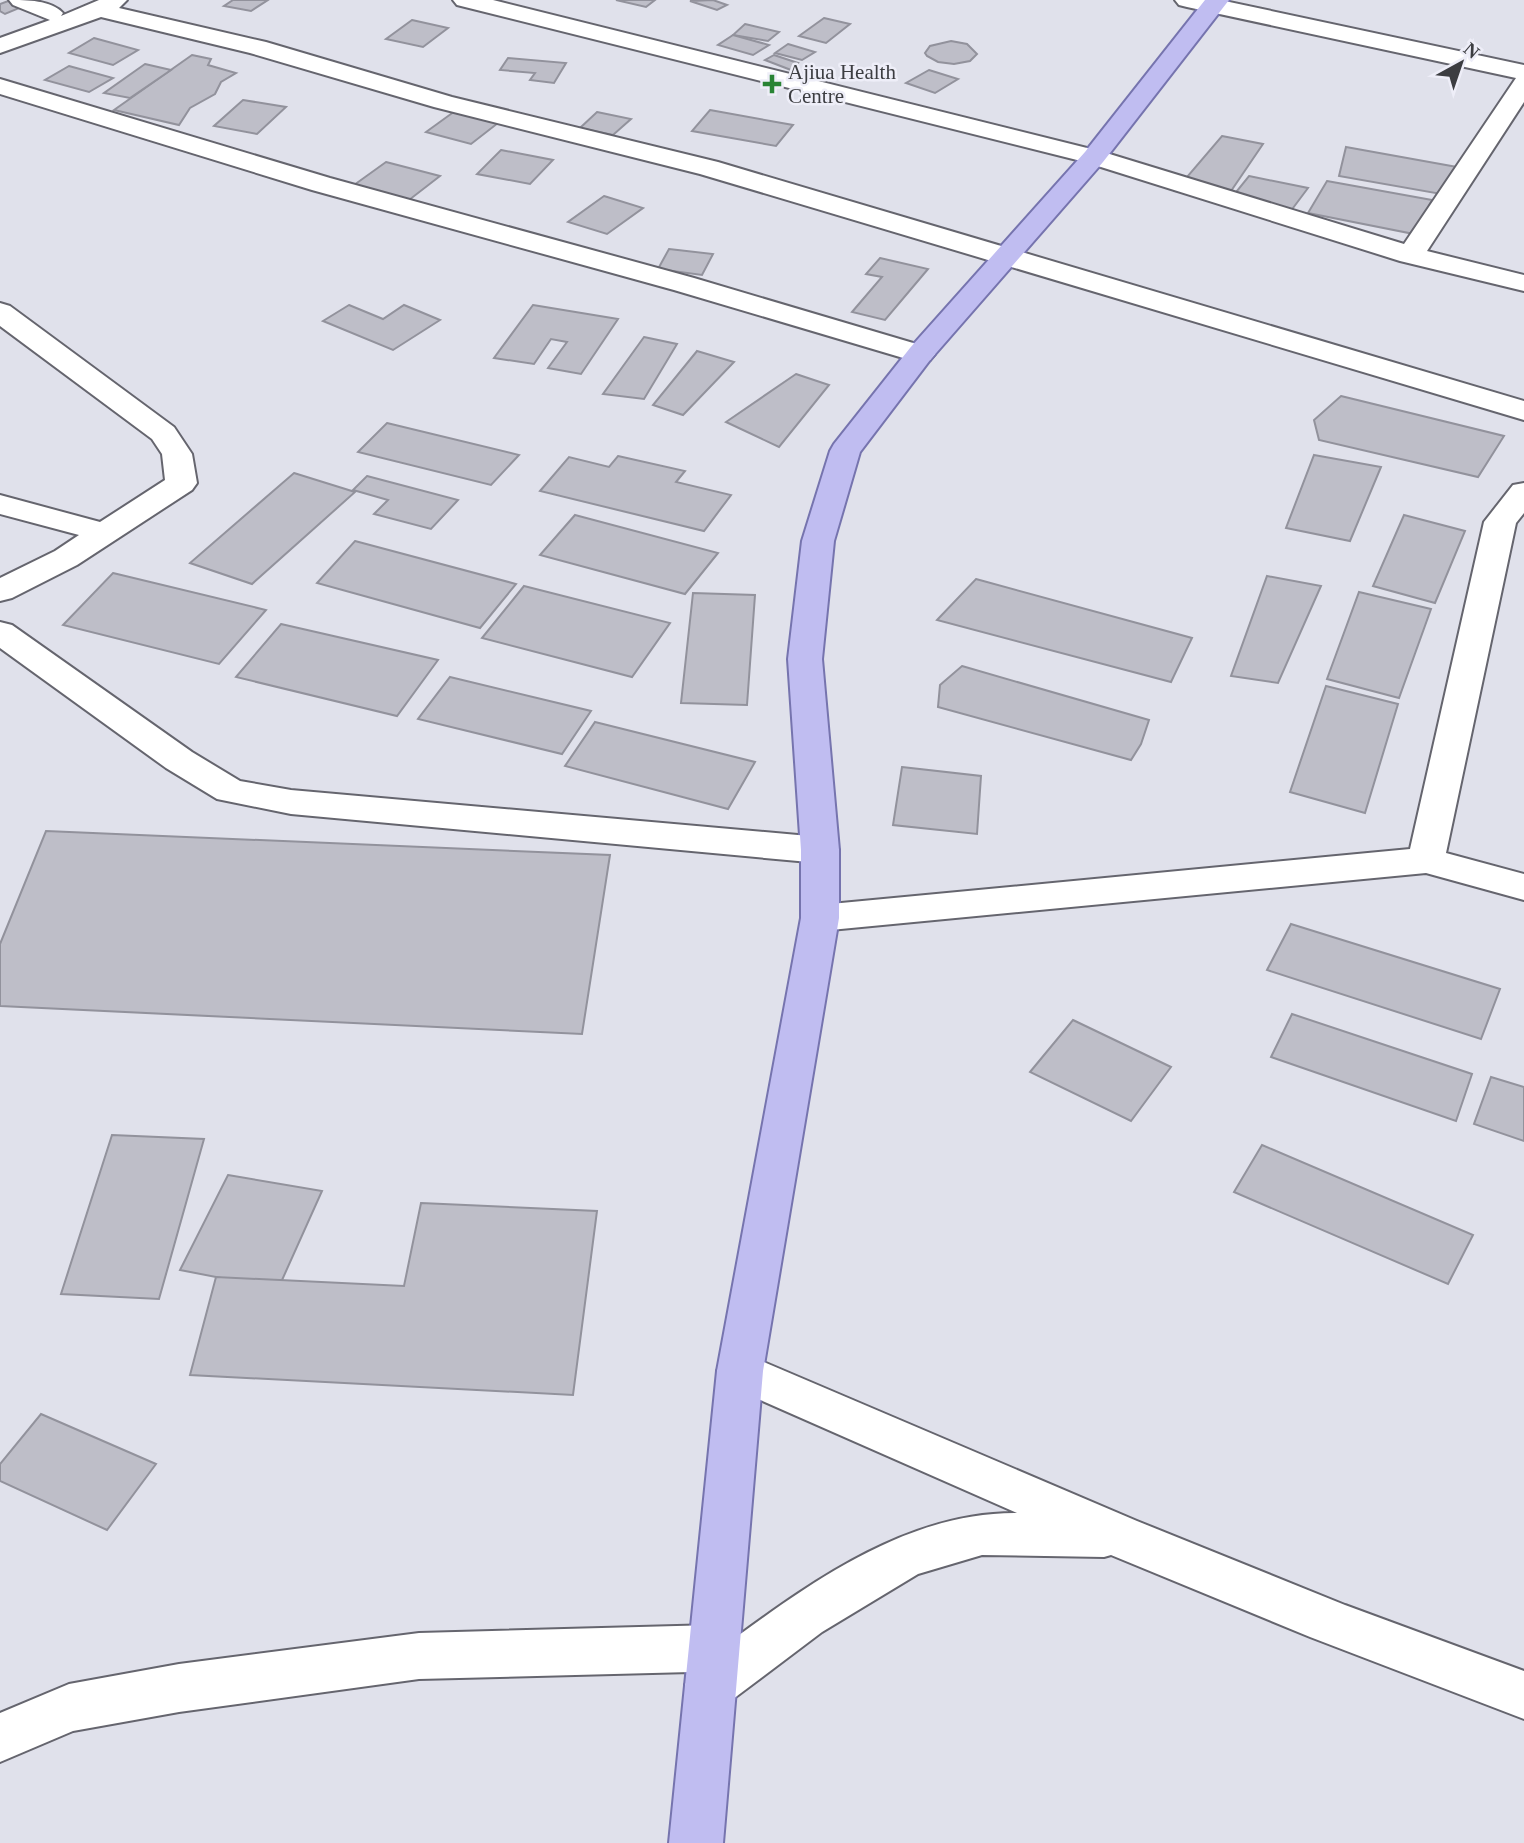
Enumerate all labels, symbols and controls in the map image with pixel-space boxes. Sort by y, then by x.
north arrow [1426,28,1496,98]
text: N [1460,38,1484,63]
place label: Ajiua Health Centre [788,60,896,108]
marker: Ajiua Health Centre [762,74,782,94]

